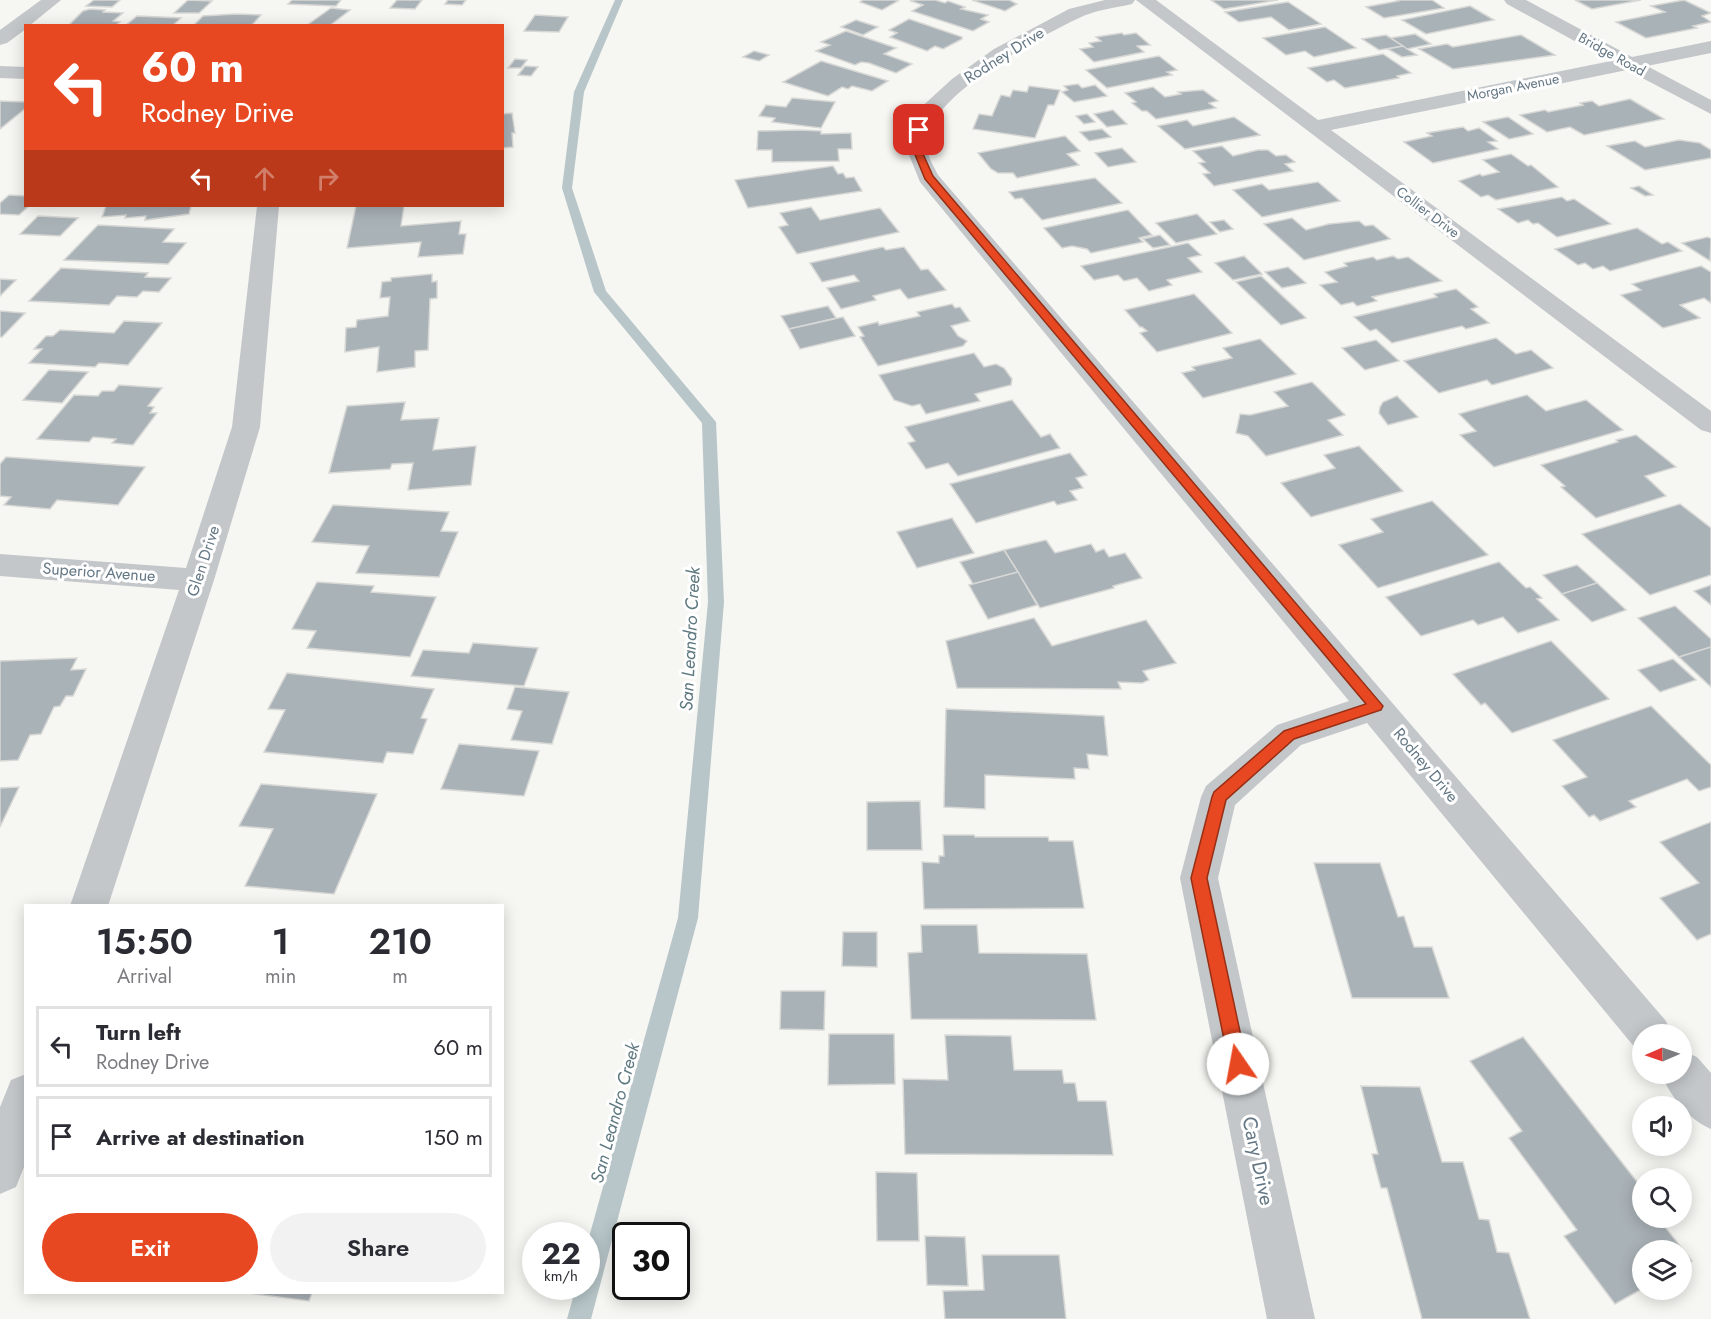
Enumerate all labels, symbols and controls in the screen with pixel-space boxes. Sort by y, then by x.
street label: Rodney Drive [959,21,1049,89]
street label: Bridge Road [1575,27,1649,81]
text: 60 m [141,37,244,98]
icon: left [42,48,120,126]
street label: Morgan Avenue [1465,68,1561,106]
text: Rodney Drive [141,93,294,132]
pin [893,104,944,155]
icon: arrive [902,113,935,146]
icon: left [185,162,218,195]
icon: ahead [248,162,281,195]
icon: right [311,162,344,195]
street label: Collier Drive [1392,182,1464,242]
street label: Glen Drive [181,523,225,599]
street label: Superior Avenue [42,557,156,587]
water label: San Leandro Creek [673,565,707,712]
street label: Rodney Drive [1388,723,1464,807]
text: 15:50 [96,915,193,967]
text: 1 [272,915,290,967]
text: 210 [368,915,432,967]
text: Arrival [117,962,172,991]
text: min [265,962,296,991]
text: m [392,962,408,991]
text: Turn left [96,1016,181,1048]
north arrow [1632,1024,1692,1084]
map controls [1632,1024,1692,1300]
icon: left [45,1030,78,1063]
text: 60 m [433,1031,483,1063]
position arrow [1206,1032,1270,1096]
water label: San Leandro Creek [584,1039,647,1186]
text: Rodney Drive [96,1048,209,1077]
button: sound [1632,1096,1692,1156]
street label: Cary Drive [1234,1114,1282,1208]
icon: arrive [45,1120,78,1153]
text: Arrive at destination [96,1121,305,1153]
text: 150 m [424,1121,483,1153]
button: search [1632,1168,1692,1228]
button: Exit [42,1213,258,1282]
button: Share [270,1213,486,1282]
speed limit sign: 30 [612,1222,690,1300]
text: 22 [541,1232,581,1275]
button: layers [1632,1240,1692,1300]
text: km/h [544,1265,578,1287]

